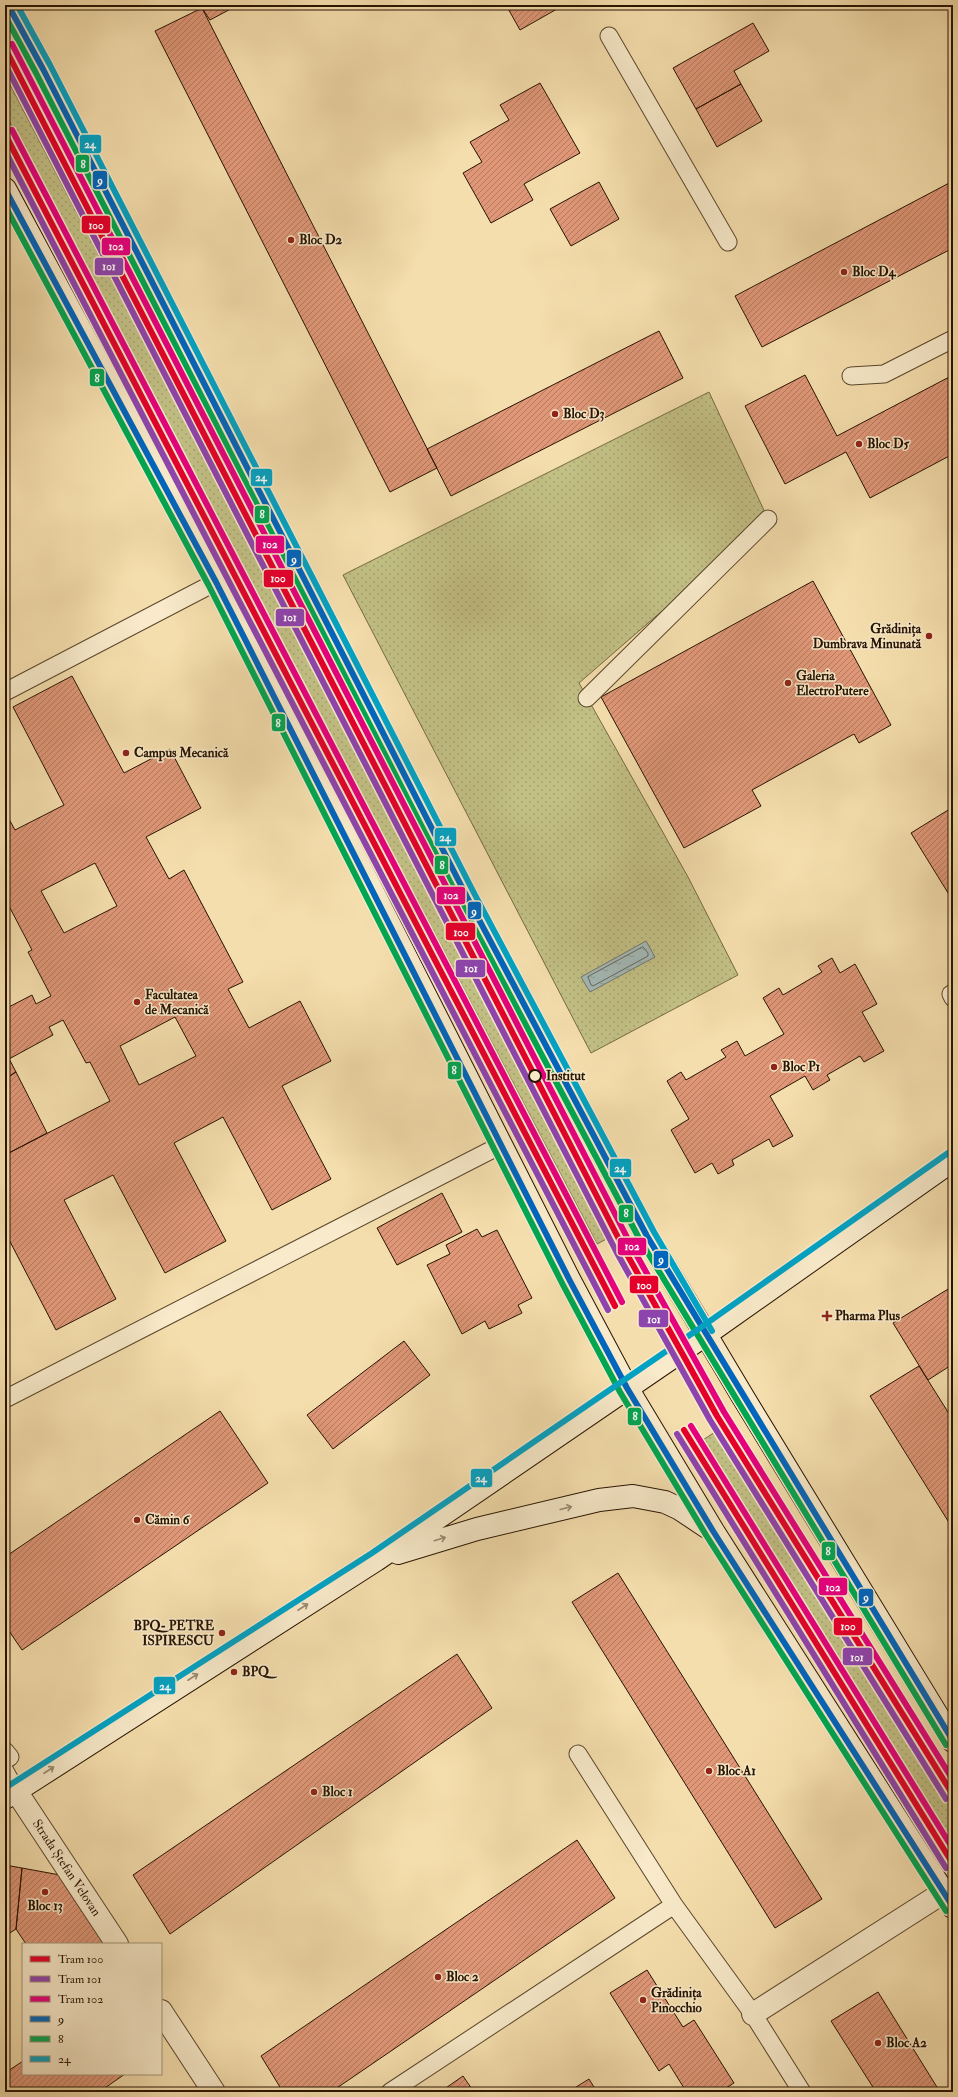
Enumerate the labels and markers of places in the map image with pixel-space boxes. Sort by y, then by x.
place label: Bloc D2 [299,232,343,248]
marker: Bloc D2 [286,235,296,245]
place label: Bloc D4 [852,264,897,280]
marker: Bloc D4 [839,267,849,277]
place label: Bloc D3 [563,406,605,422]
marker: Bloc D3 [550,409,560,419]
place label: Bloc D5 [867,436,910,452]
marker: Bloc D5 [854,439,864,449]
place label: Grădinița Dumbrava Minunată [813,621,922,652]
marker: Grădinița Dumbrava Minunată [924,631,934,641]
place label: Galeria ElectroPutere [796,668,869,699]
marker: Galeria ElectroPutere [783,678,793,688]
place label: Campus Mecanică [134,745,229,762]
marker: Campus Mecanică [121,748,131,758]
place label: Facultatea de Mecanică [145,987,209,1018]
marker: Facultatea de Mecanică [132,997,142,1007]
place label: Bloc P1 [782,1059,821,1075]
marker: Bloc P1 [769,1062,779,1072]
place label: Institut [546,1068,586,1084]
marker: Institut [528,1069,542,1083]
place label: Pharma Plus [835,1308,900,1324]
marker: Pharma Plus [822,1311,832,1321]
place label: Cămin 6 [145,1512,191,1528]
marker: Cămin 6 [132,1515,142,1525]
place label: BPQ- PETRE ISPIRESCU [133,1618,215,1649]
marker: BPQ- PETRE ISPIRESCU [217,1628,227,1638]
place label: BPQ [242,1664,278,1680]
marker: BPQ [229,1667,239,1677]
place label: Bloc A1 [717,1763,756,1779]
marker: Bloc A1 [704,1766,714,1776]
place label: Bloc 1 [322,1784,353,1800]
marker: Bloc 1 [309,1787,319,1797]
marker: Bloc 13 [40,1887,50,1897]
place label: Bloc 13 [27,1898,63,1914]
place label: Bloc 2 [446,1969,479,1985]
marker: Bloc 2 [433,1972,443,1982]
place label: Grădinița Pinocchio [651,1985,703,2016]
marker: Grădinița Pinocchio [638,1995,648,2005]
place label: Bloc A2 [886,2035,927,2051]
marker: Bloc A2 [873,2038,883,2048]

